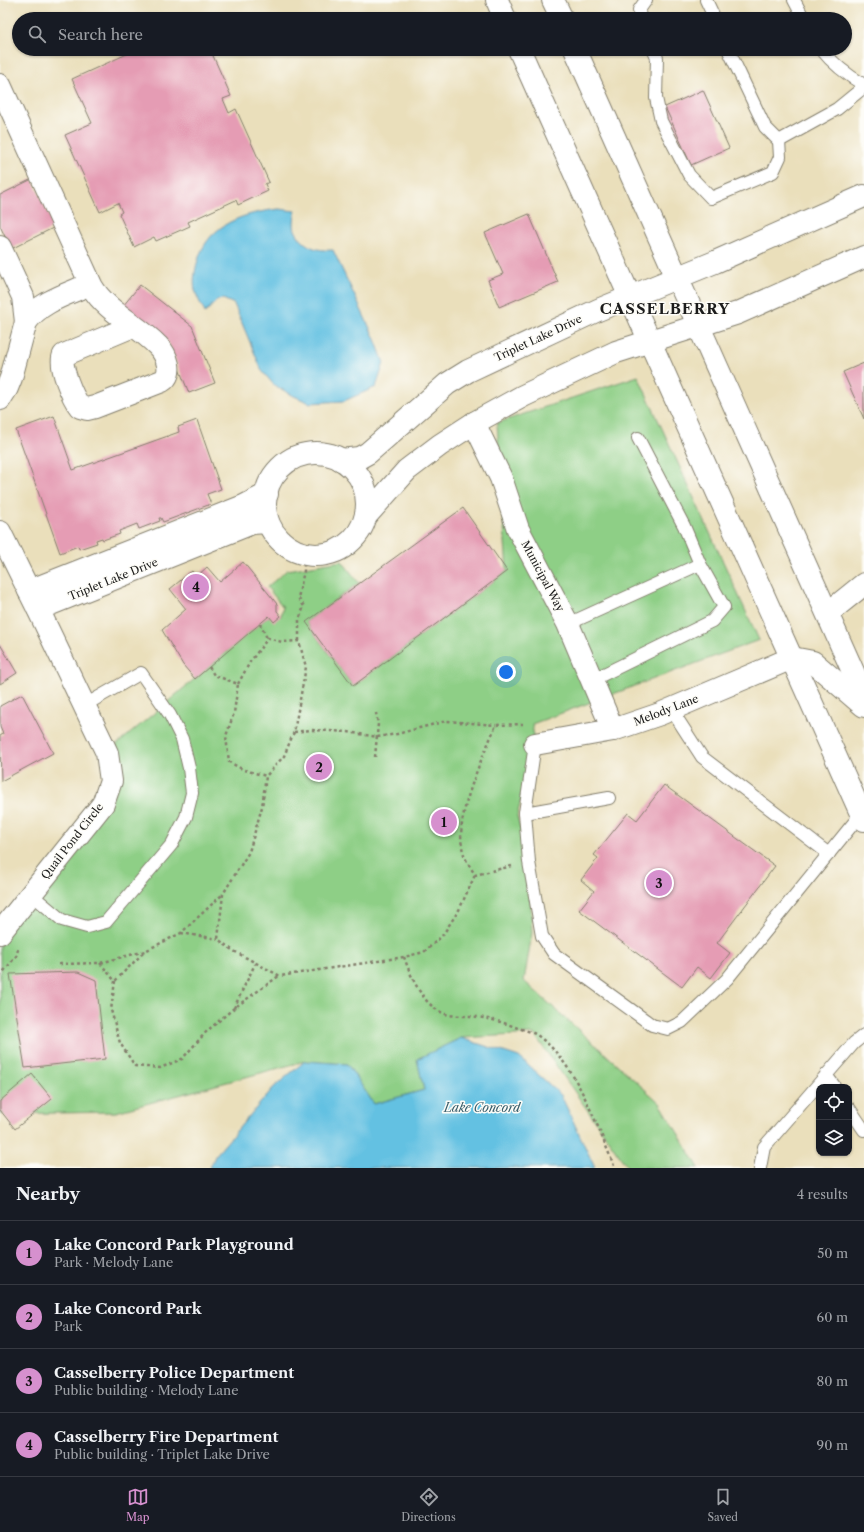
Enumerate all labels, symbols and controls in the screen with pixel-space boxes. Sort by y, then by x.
search box [12,12,852,56]
icon: search [26,23,48,45]
text: Search here [58,25,143,44]
district label: CASSELBERRY [600,299,730,318]
street label: Triplet Lake Drive [492,312,584,364]
street label: Municipal Way [518,538,568,615]
street label: Triplet Lake Drive [66,555,160,603]
pin: 4 [183,572,209,602]
your location [496,662,516,682]
street label: Melody Lane [632,691,700,729]
pin: 2 [306,752,332,782]
street label: Quail Pond Circle [38,800,106,882]
pin: 1 [431,807,457,837]
pin: 3 [646,868,672,898]
map controls [816,1084,852,1156]
button: locate [816,1084,852,1120]
water label: Lake Concord [443,1100,522,1115]
button: layers [816,1120,852,1156]
text: Nearby [16,1184,80,1204]
text: 4 results [797,1186,848,1202]
text: Lake Concord Park Playground [54,1235,294,1254]
text: 1 [26,1245,32,1261]
text: 50 m [817,1245,848,1261]
text: Park · Melody Lane [54,1254,173,1270]
text: Lake Concord Park [54,1299,202,1318]
text: 2 [25,1309,33,1325]
text: 60 m [817,1309,848,1325]
text: Park [54,1318,82,1334]
text: Casselberry Police Department [54,1363,294,1382]
text: 3 [25,1373,33,1389]
text: 80 m [816,1373,848,1389]
text: Public building · Melody Lane [54,1382,239,1398]
text: Casselberry Fire Department [54,1427,279,1446]
text: 4 [25,1437,33,1453]
text: 90 m [817,1437,848,1453]
text: Public building · Triplet Lake Drive [54,1446,270,1462]
tab: Map [126,1486,150,1524]
tab: Directions [401,1486,456,1524]
tab: Saved [708,1486,738,1524]

